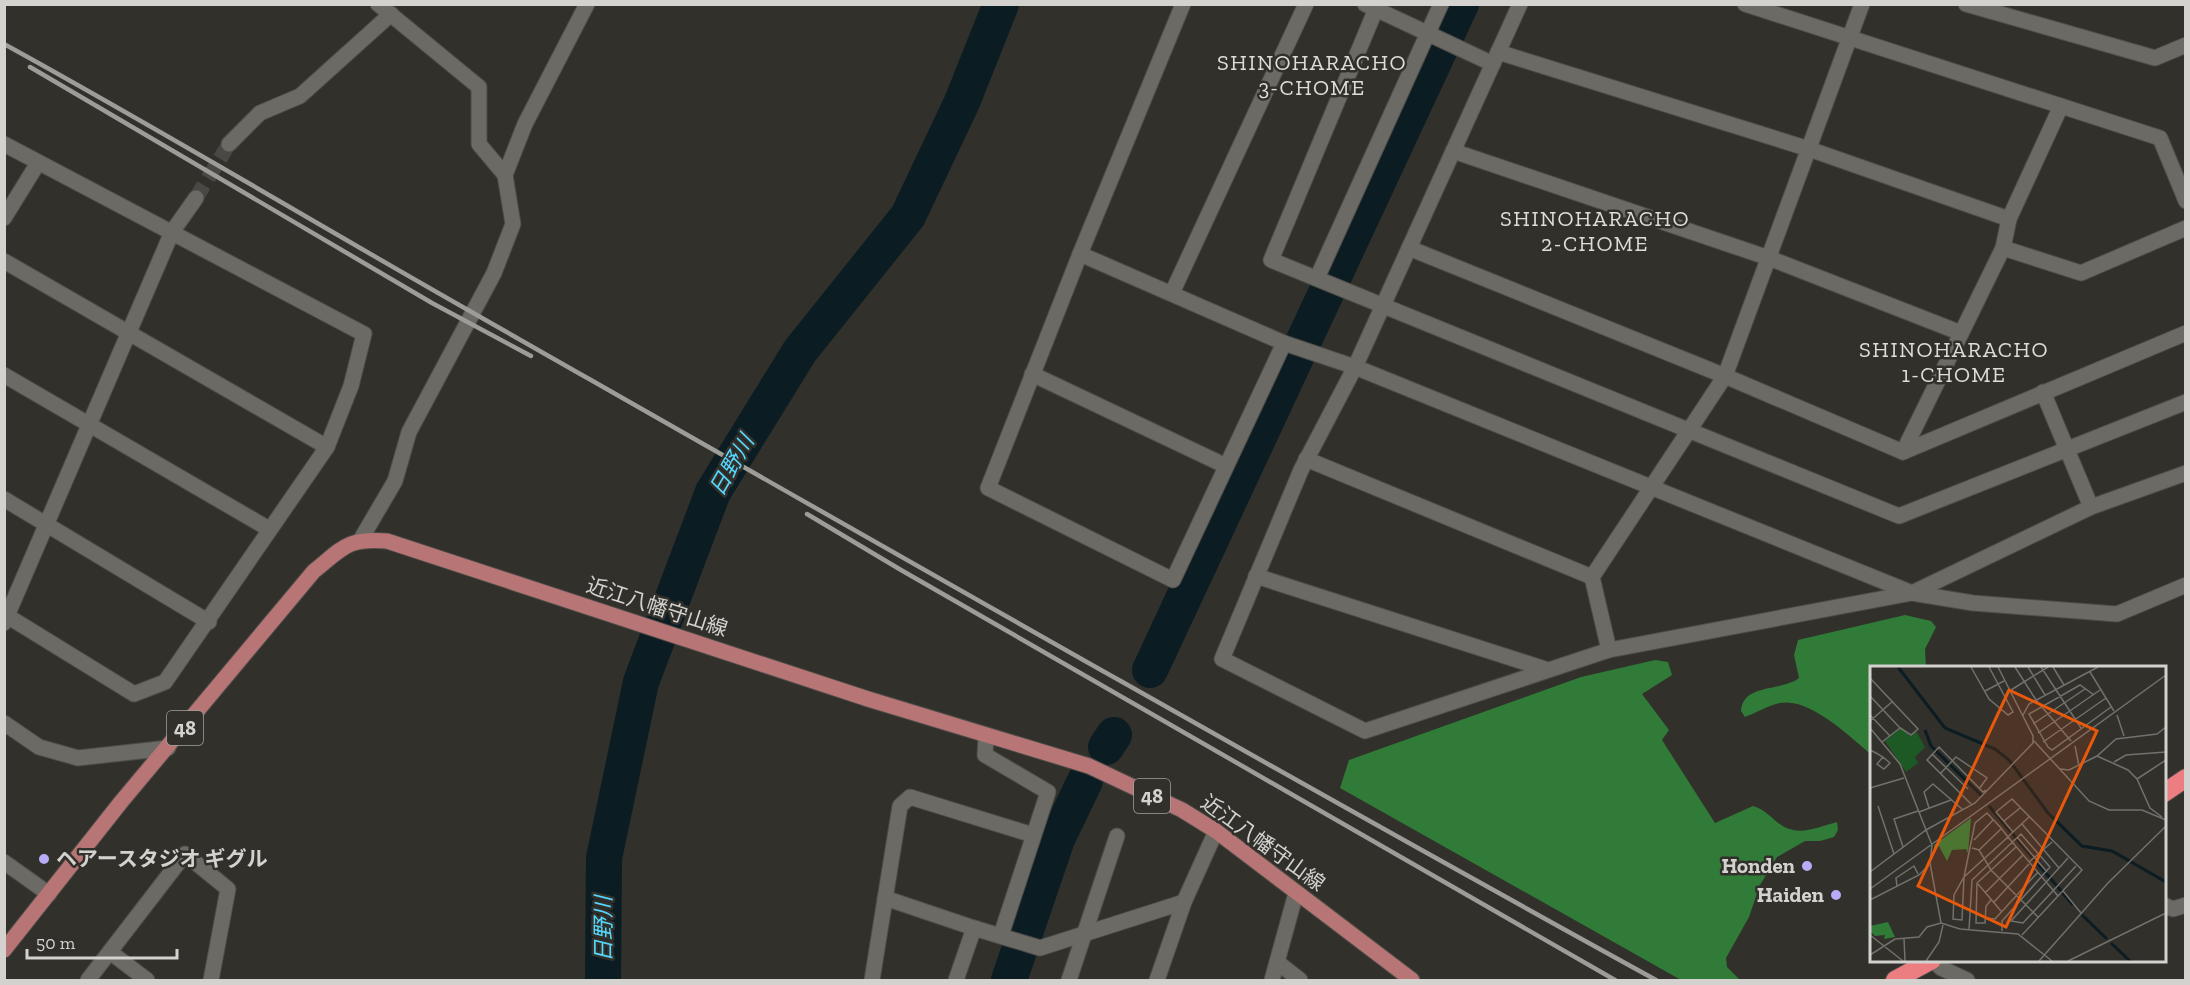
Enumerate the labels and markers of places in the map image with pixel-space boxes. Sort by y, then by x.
place label: ヘアースタジオ ギグル [56,846,268,871]
marker: ヘアースタジオ ギグル [37,852,51,866]
place label: Honden [1721,853,1796,878]
marker: Honden [1800,859,1814,873]
place label: Haiden [1757,882,1825,907]
marker: Haiden [1829,888,1843,902]

